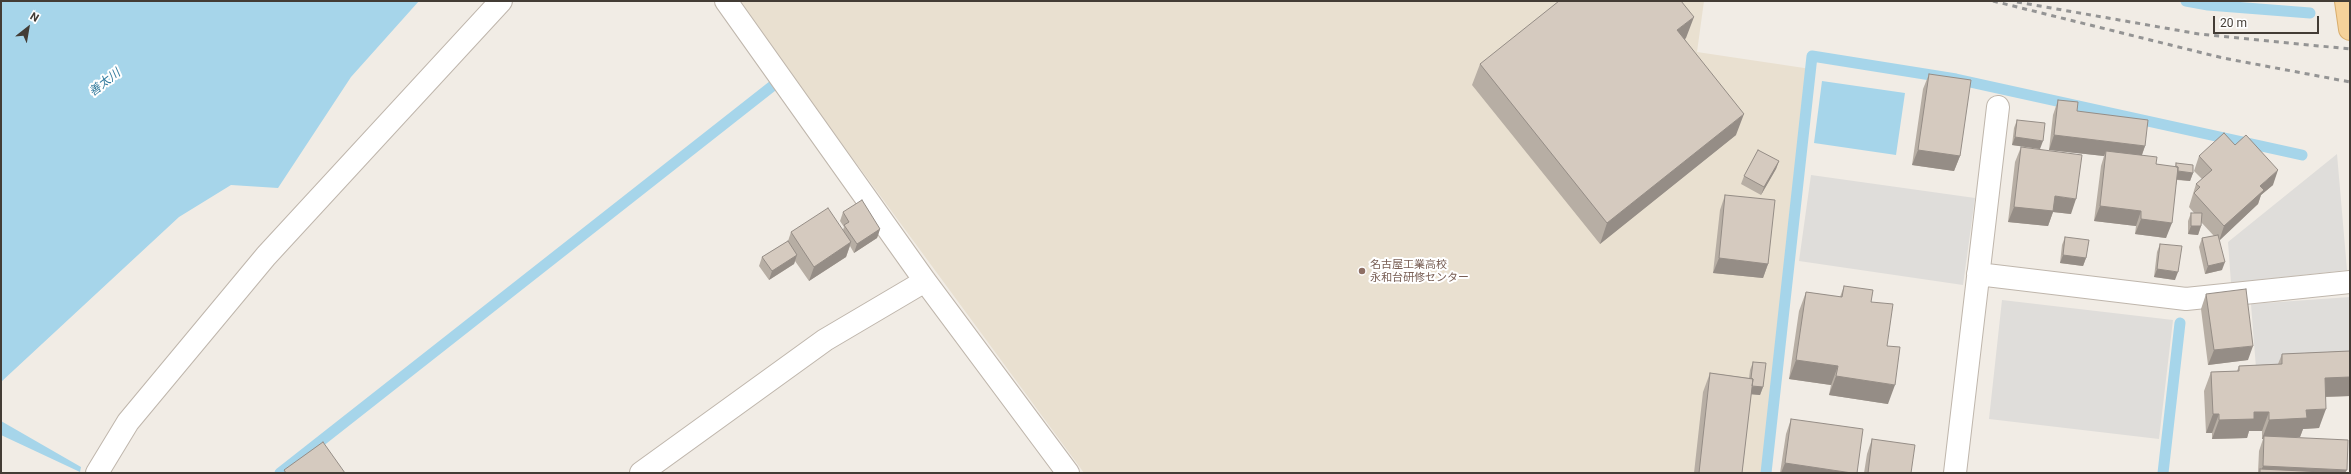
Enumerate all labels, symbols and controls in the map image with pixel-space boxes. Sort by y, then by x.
north arrow [8,8,48,48]
scale bar [2215,8,2321,34]
text: N [28,10,41,25]
text: 20 m [2220,16,2247,30]
water label: 善太川 [86,66,124,100]
place label: 名古屋工業高校 永和台研修センター [1370,258,1469,284]
marker: 名古屋工業高校 永和台研修センター [1357,266,1367,276]

